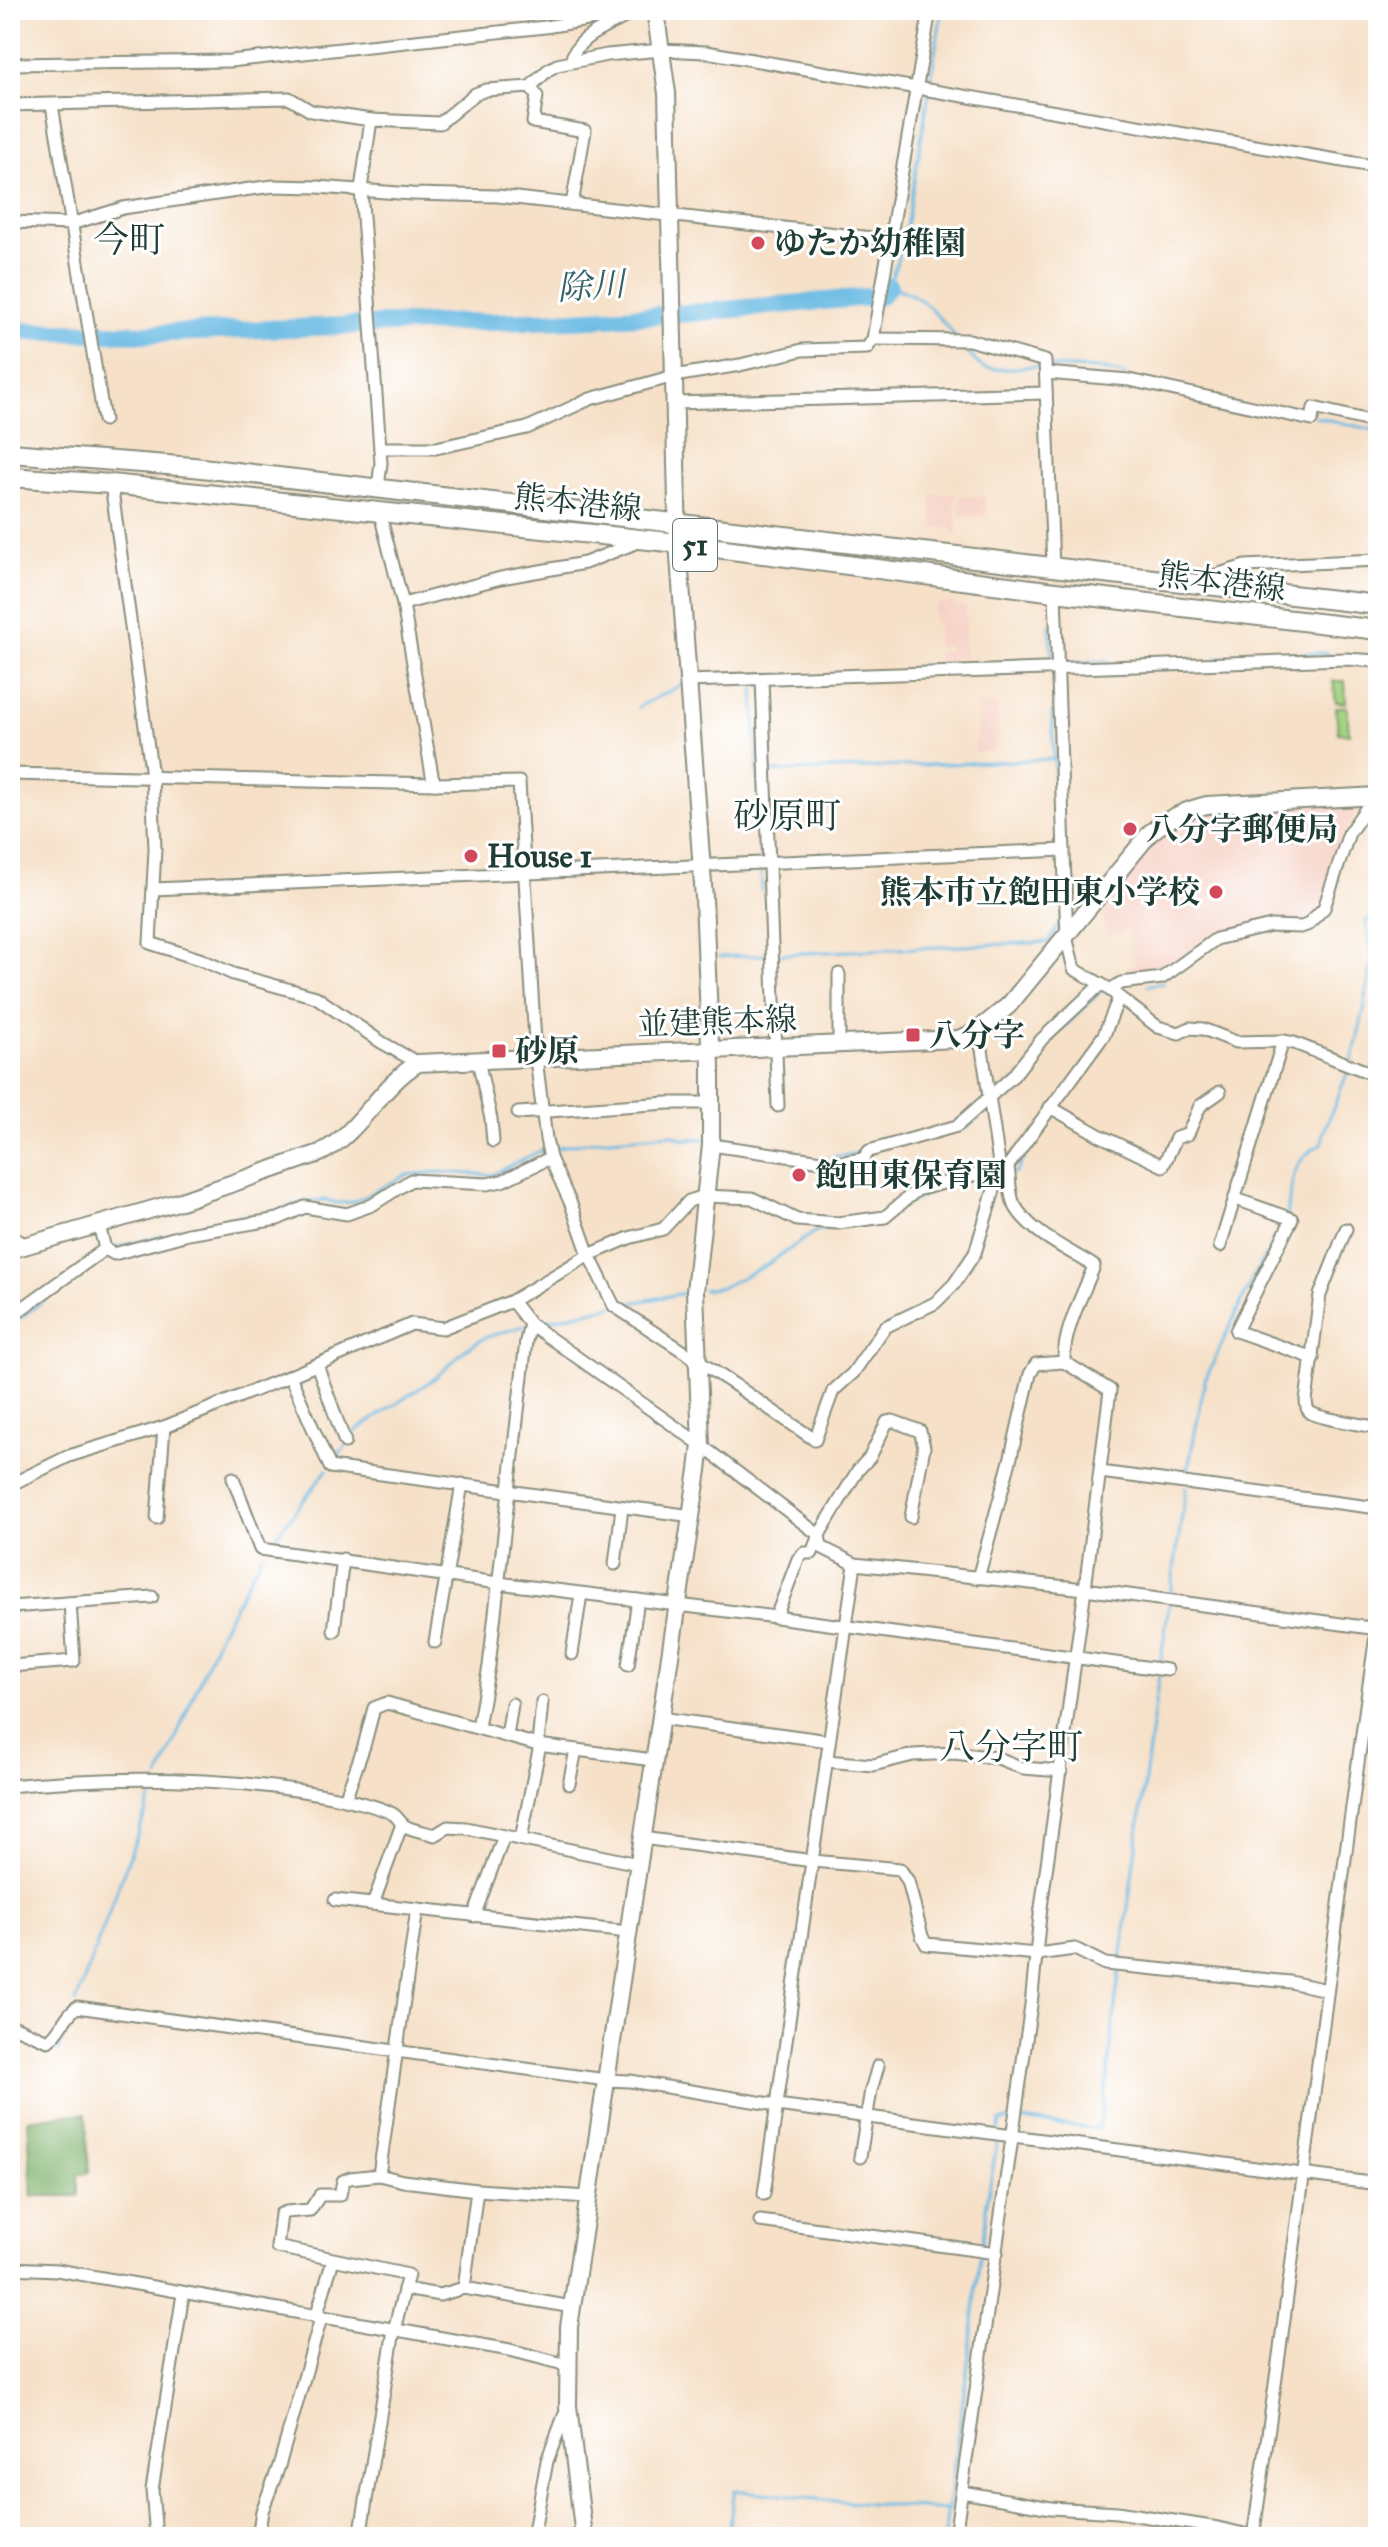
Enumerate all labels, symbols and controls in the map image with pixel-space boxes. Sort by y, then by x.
district label: 今町 [93,218,165,262]
place label: ゆたか幼稚園 [774,224,966,263]
marker: ゆたか幼稚園 [749,234,767,252]
water label: 除川 [556,263,630,309]
street label: 熊本港線 [512,477,644,529]
road number: 51 [673,519,717,571]
street label: 熊本港線 [1156,555,1288,609]
district label: 砂原町 [733,794,841,838]
place label: 八分字郵便局 [1146,810,1338,849]
marker: 八分字郵便局 [1121,820,1139,838]
place label: House 1 [487,837,593,876]
marker: House 1 [462,847,480,865]
place label: 熊本市立飽田東小学校 [880,873,1200,912]
marker: 熊本市立飽田東小学校 [1207,883,1225,901]
street label: 並建熊本線 [636,1000,798,1044]
place label: 八分字 [929,1016,1025,1055]
marker: 八分字 [904,1026,922,1044]
place label: 砂原 [515,1032,579,1071]
marker: 砂原 [490,1042,508,1060]
place label: 飽田東保育園 [815,1156,1007,1195]
marker: 飽田東保育園 [790,1166,808,1184]
district label: 八分字町 [939,1725,1083,1769]

